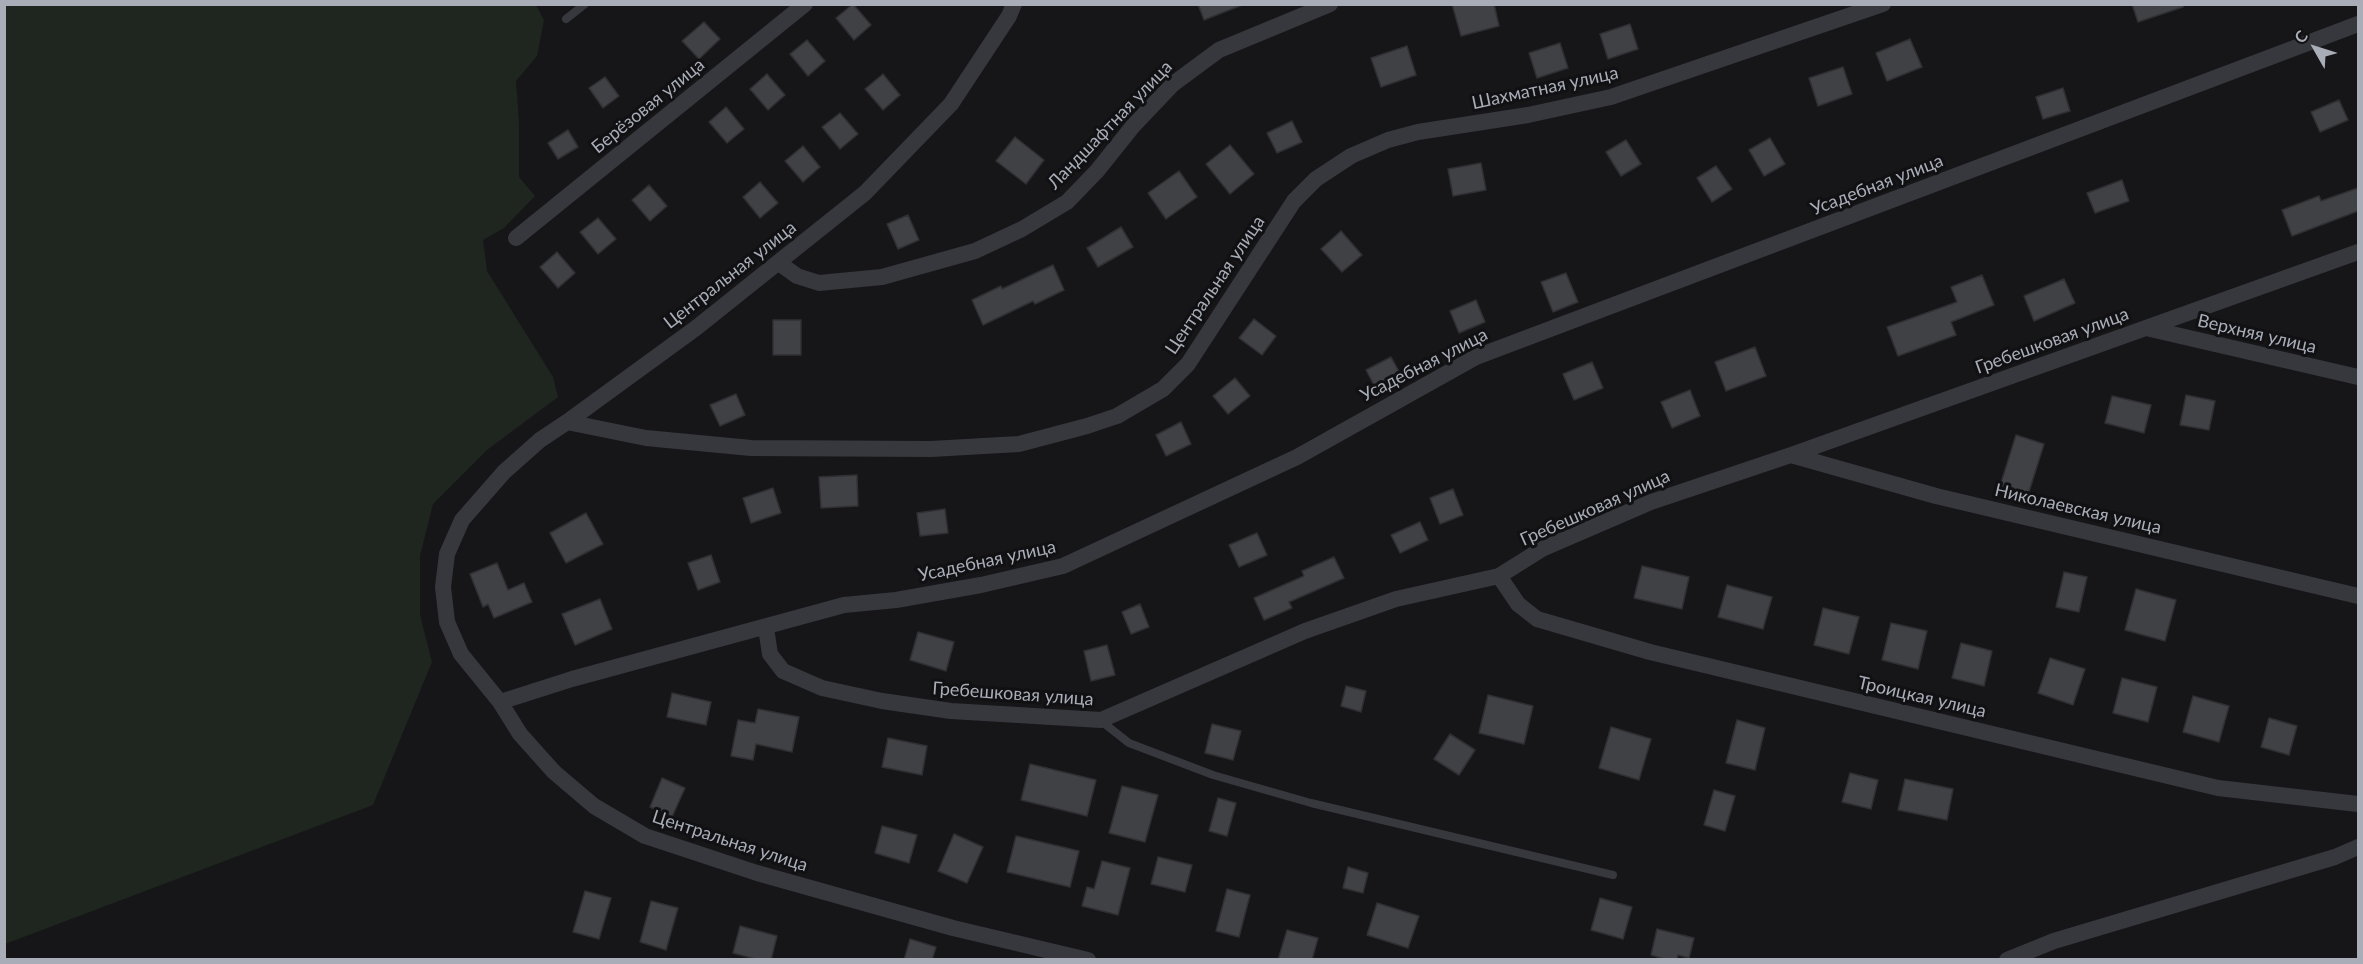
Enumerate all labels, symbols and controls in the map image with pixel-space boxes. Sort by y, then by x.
north arrow [2285,18,2345,78]
text: С [2290,26,2311,46]
street label: Берёзовая улица [587,54,709,158]
street label: Ландшафтная улица [1043,56,1177,194]
street label: Шахматная улица [1470,62,1620,114]
street label: Усадебная улица [1808,150,1946,220]
street label: Центральная улица [1161,212,1269,358]
street label: Центральная улица [659,217,801,333]
street label: Гребешковая улица [1972,303,2132,379]
street label: Верхняя улица [2195,310,2319,358]
street label: Усадебная улица [1357,324,1491,406]
street label: Гребешковая улица [1517,465,1673,551]
street label: Николаевская улица [1993,479,2163,539]
street label: Усадебная улица [916,536,1058,586]
street label: Троицкая улица [1856,672,1988,722]
street label: Гребешковая улица [932,678,1094,710]
street label: Центральная улица [650,806,810,876]

